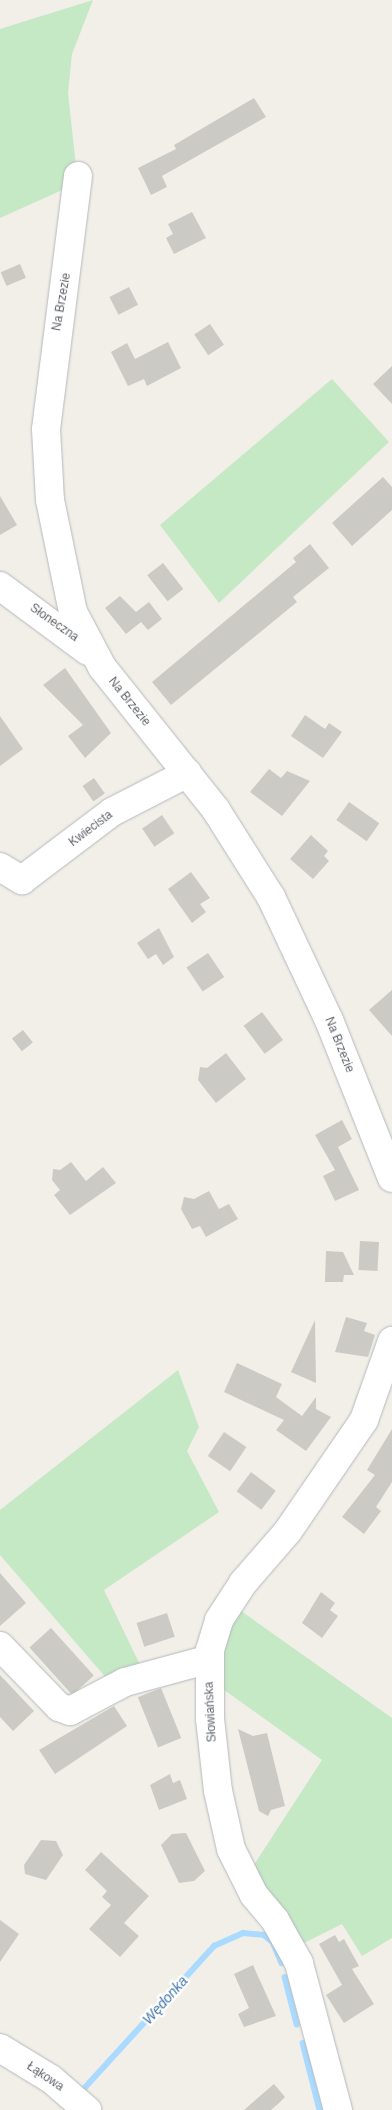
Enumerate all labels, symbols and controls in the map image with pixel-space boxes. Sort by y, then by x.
street label: Na Brzezie [50,272,74,332]
street label: Słoneczna [27,601,81,645]
street label: Na Brzezie [105,675,153,729]
street label: Kwiecista [66,808,116,850]
street label: Na Brzezie [321,1015,357,1075]
street label: Słowiańska [202,1681,220,1743]
water label: Wędonka [139,1972,191,2028]
street label: Łąkowa [24,2059,66,2095]

